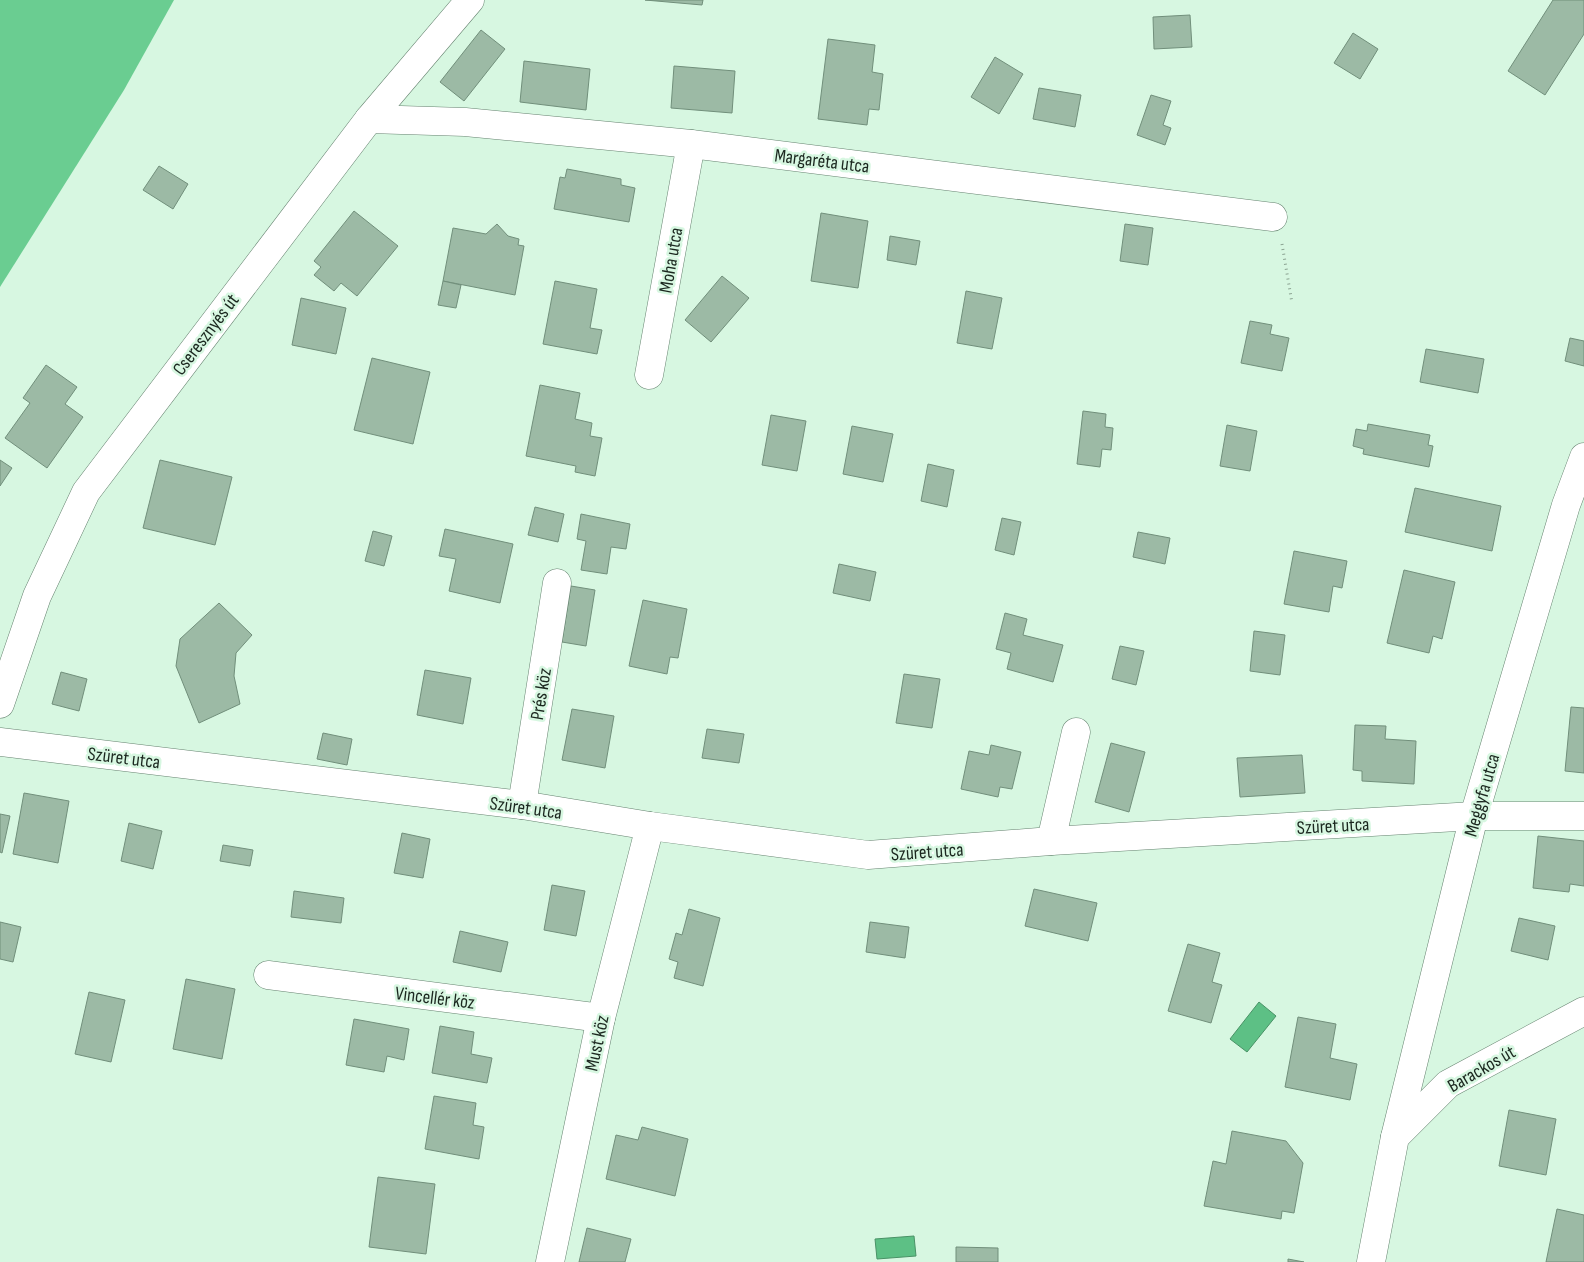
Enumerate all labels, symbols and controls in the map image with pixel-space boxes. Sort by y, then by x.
street label: Margaréta utca [773,144,870,179]
street label: Moha utca [654,226,689,295]
street label: Cseresznyés út [168,289,244,380]
street label: Prés köz [526,667,557,722]
street label: Szüret utca [86,743,161,774]
street label: Meggyfa utca [1460,751,1505,840]
street label: Szüret utca [488,792,563,825]
street label: Szüret utca [1296,813,1370,840]
street label: Szüret utca [890,838,964,867]
street label: Vincellér köz [394,982,476,1015]
street label: Must köz [580,1013,615,1073]
street label: Barackos út [1444,1041,1520,1098]

